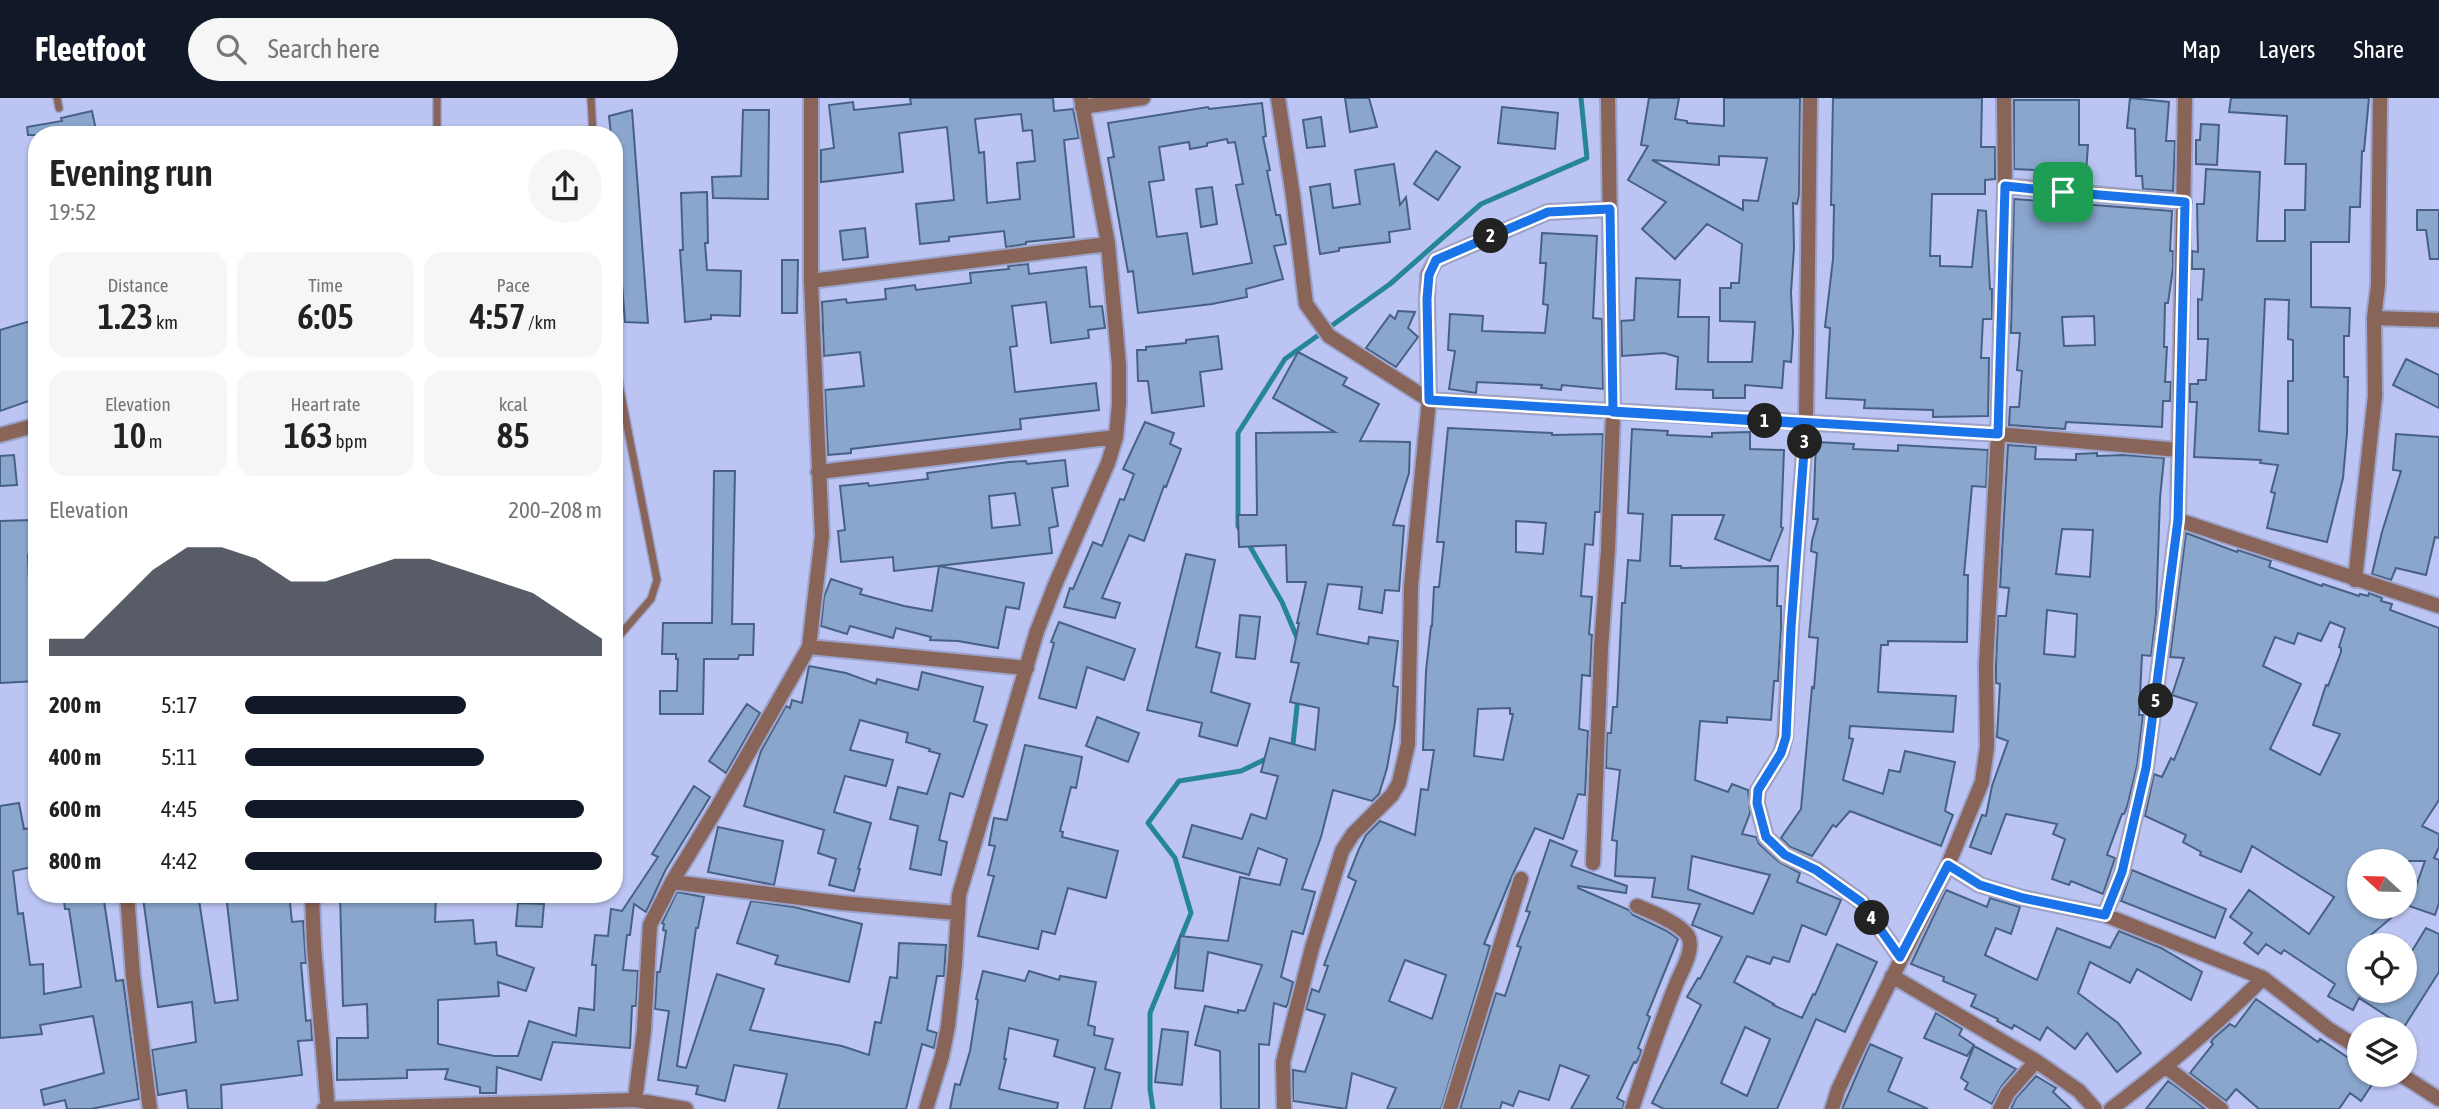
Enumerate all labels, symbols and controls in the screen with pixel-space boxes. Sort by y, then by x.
search box [188,18,678,81]
text: Fleetfoot [35,30,146,68]
icon: search [212,30,250,68]
text: Search here [268,34,380,64]
text: Map [2182,36,2221,63]
text: Layers [2259,36,2315,63]
text: Share [2353,36,2404,63]
button: share [528,149,602,223]
text: Evening run [49,151,213,194]
pin [2033,162,2093,222]
icon: arrive [2044,173,2082,211]
text: 19:52 [49,199,96,225]
pin: 2 [1474,218,1508,254]
text: 2 [1486,224,1495,246]
text: Distance [107,274,168,296]
text: Time [308,274,343,296]
text: Pace [496,274,530,296]
text: 1.23 [98,296,153,336]
text: 6:05 [297,296,354,336]
text: 4:57 [470,296,525,336]
text: km [153,311,178,333]
text: /km [525,311,557,333]
text: Elevation [105,393,171,415]
text: Heart rate [291,393,360,415]
text: kcal [499,393,528,415]
pin: 1 [1748,404,1782,438]
text: 1 [1760,409,1769,431]
text: 10 [113,415,146,455]
text: 163 [284,415,333,455]
text: 85 [497,415,530,455]
pin: 3 [1787,424,1822,460]
text: m [146,430,162,452]
text: bpm [333,430,367,452]
text: 3 [1800,430,1809,452]
text: Elevation [49,497,129,523]
text: 200–208 m [508,497,602,523]
pin: 5 [2138,684,2174,718]
text: 5 [2151,689,2160,711]
text: 200 m [49,692,101,718]
text: 5:17 [161,692,198,718]
text: 400 m [49,744,101,770]
text: 5:11 [161,744,198,770]
text: 600 m [49,796,101,822]
text: 4:45 [161,796,198,822]
text: 800 m [49,848,101,874]
text: 4:42 [161,848,198,874]
north arrow [2347,849,2417,919]
map controls [2347,849,2417,1087]
pin: 4 [1854,900,1890,936]
text: 4 [1867,906,1876,928]
button: locate [2347,933,2417,1003]
button: layers [2347,1017,2417,1087]

